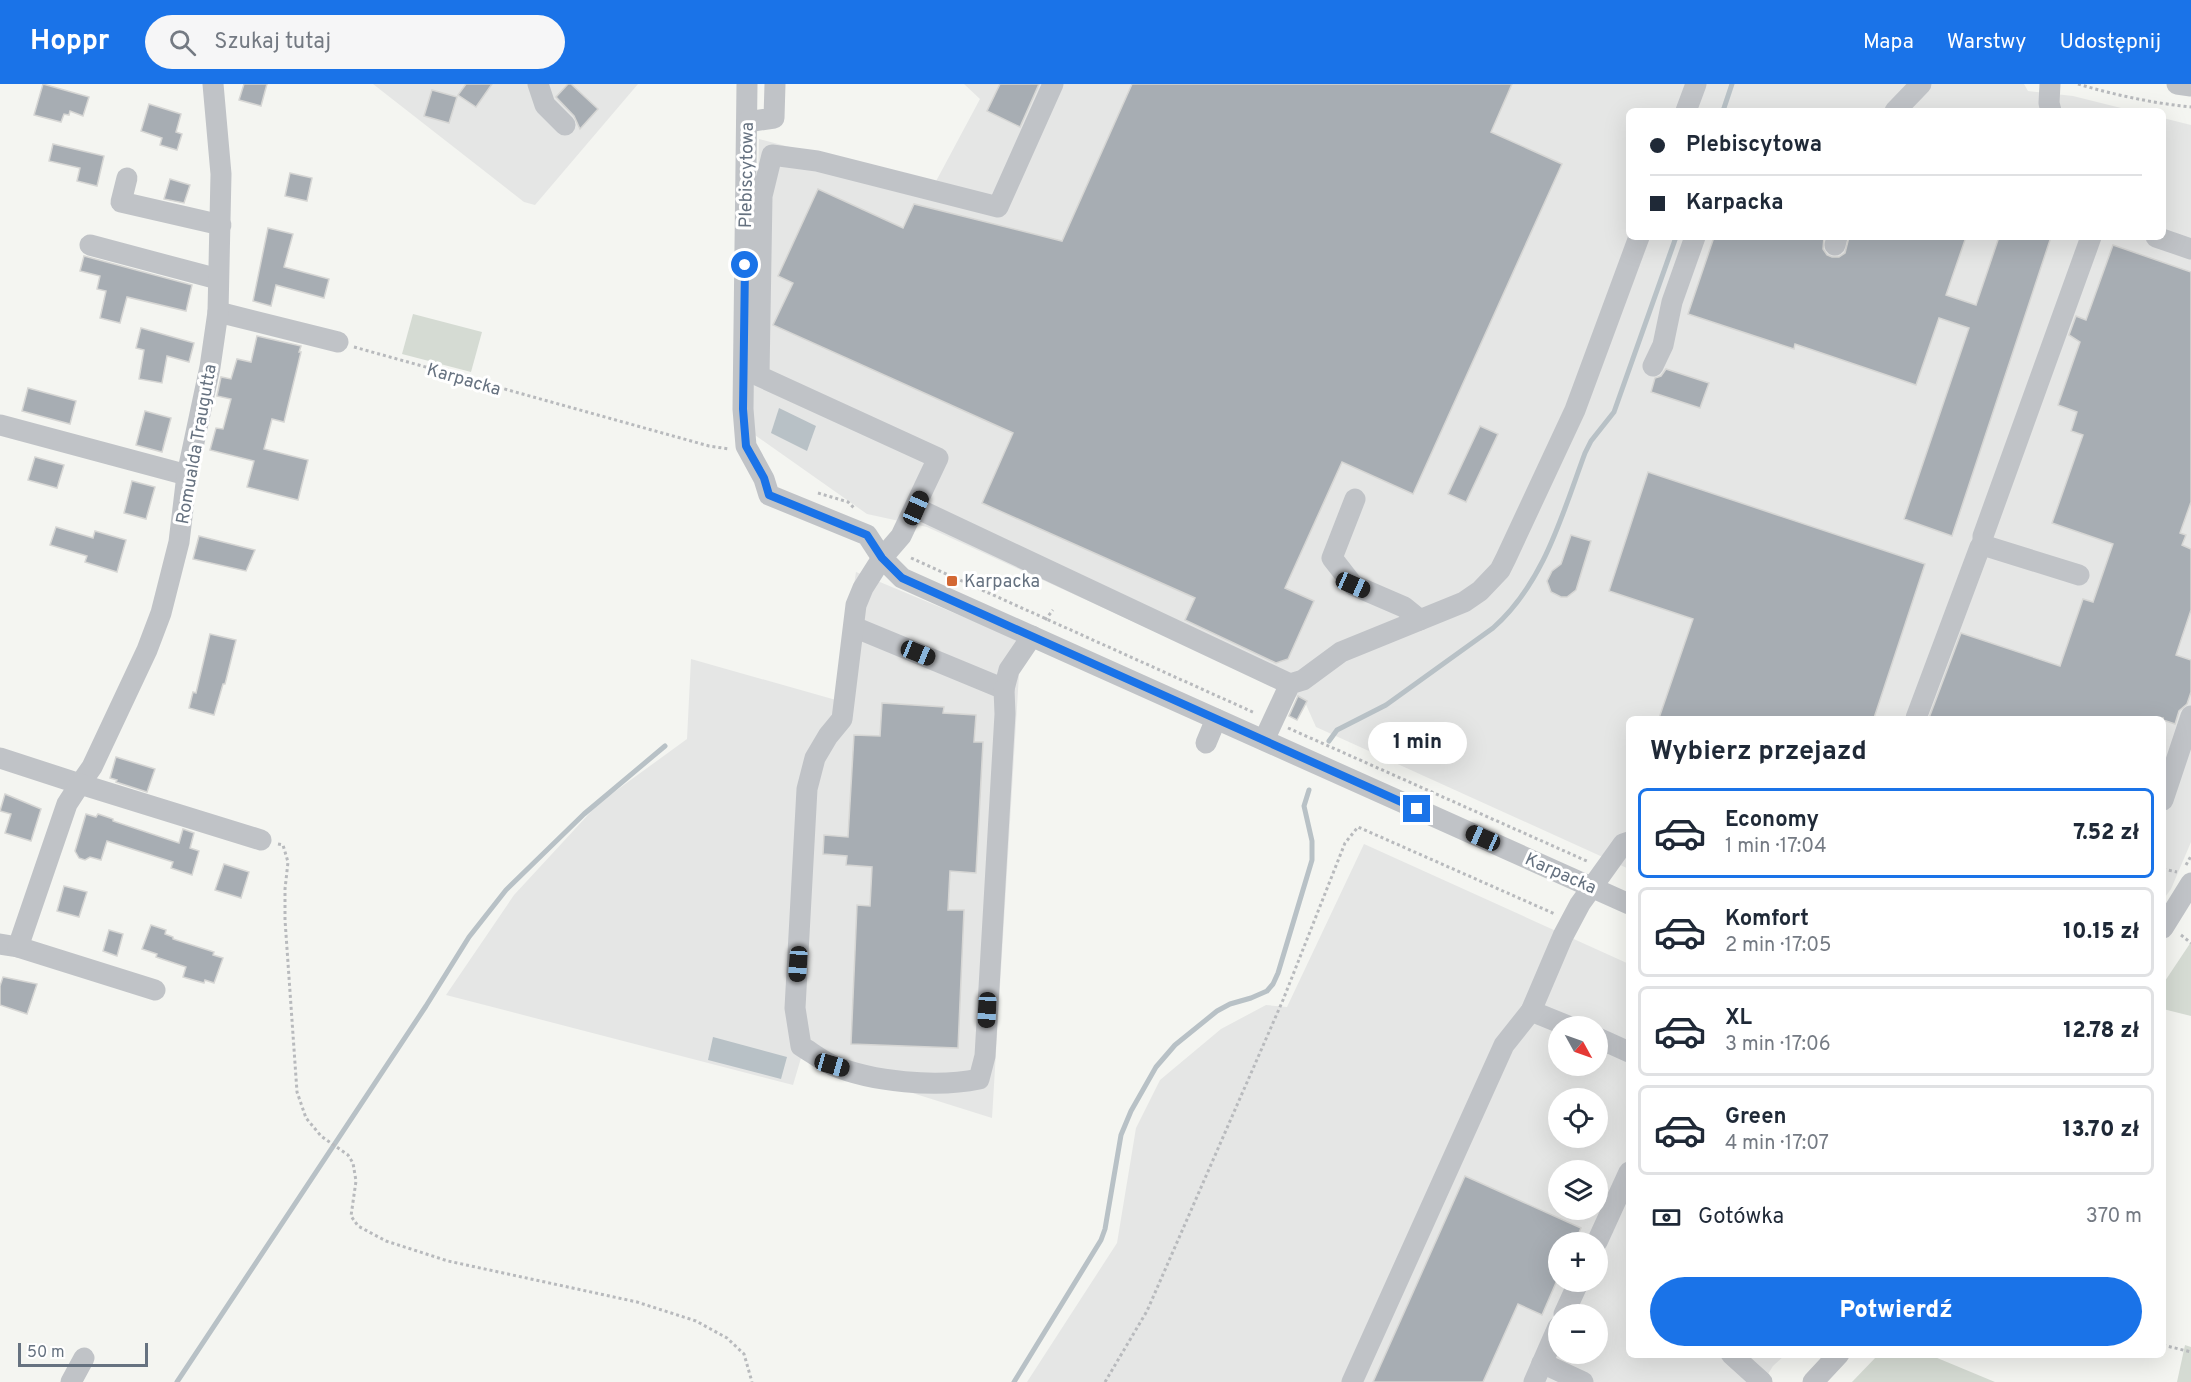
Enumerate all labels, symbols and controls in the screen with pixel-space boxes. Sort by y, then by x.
search box [145,15,565,69]
text: Hoppr [30,24,109,60]
icon: search [166,26,199,59]
text: Szukaj tutaj [214,29,331,56]
text: Mapa [1863,29,1914,56]
text: Warstwy [1947,29,2026,56]
text: Udostępnij [2059,29,2161,56]
street label: Plebiscytowa [735,122,760,228]
text: Plebiscytowa [1686,132,1822,159]
text: Karpacka [1686,190,1784,217]
route start [731,251,758,278]
street label: Karpacka [424,359,503,402]
street label: Romualda Traugutta [172,362,223,526]
car [900,488,932,528]
car [1333,569,1373,601]
place label: Karpacka [964,571,1040,594]
marker: Karpacka [945,574,959,588]
car [898,638,938,668]
callout: 1 min [1368,722,1466,764]
text: 1 min [1393,730,1442,756]
text: Wybierz przejazd [1650,735,1867,769]
route end [1403,795,1430,822]
icon: car [1653,806,1707,860]
text: Economy [1725,807,1819,834]
text: 7.52 zł [2073,820,2139,847]
car [1463,822,1503,854]
text: 1 min · 17:04 [1725,834,1827,860]
street label: Karpacka [1521,848,1600,900]
icon: car [1653,905,1707,959]
text: Komfort [1725,906,1809,933]
text: 10.15 zł [2063,919,2139,946]
text: 2 min · 17:05 [1725,933,1831,959]
car [788,945,808,983]
car [977,992,997,1028]
icon: car [1653,1004,1707,1058]
text: XL [1725,1005,1752,1032]
north arrow [1548,1016,1608,1076]
map controls [1548,1016,1608,1364]
text: 12.78 zł [2063,1018,2139,1045]
text: 3 min · 17:06 [1725,1032,1831,1058]
car [812,1051,852,1079]
button: locate [1548,1088,1608,1148]
icon: car [1653,1103,1707,1157]
text: Green [1725,1104,1787,1131]
text: 13.70 zł [2063,1117,2139,1144]
text: 4 min · 17:07 [1725,1131,1829,1157]
button: layers [1548,1160,1608,1220]
icon: cash [1650,1201,1683,1234]
text: Gotówka [1698,1204,1784,1231]
text: 370 m [2086,1204,2142,1230]
button: + [1548,1232,1608,1292]
button: Potwierdź [1650,1277,2142,1346]
button: − [1548,1304,1608,1364]
scale bar [18,1340,148,1368]
text: 50 m [27,1343,65,1363]

